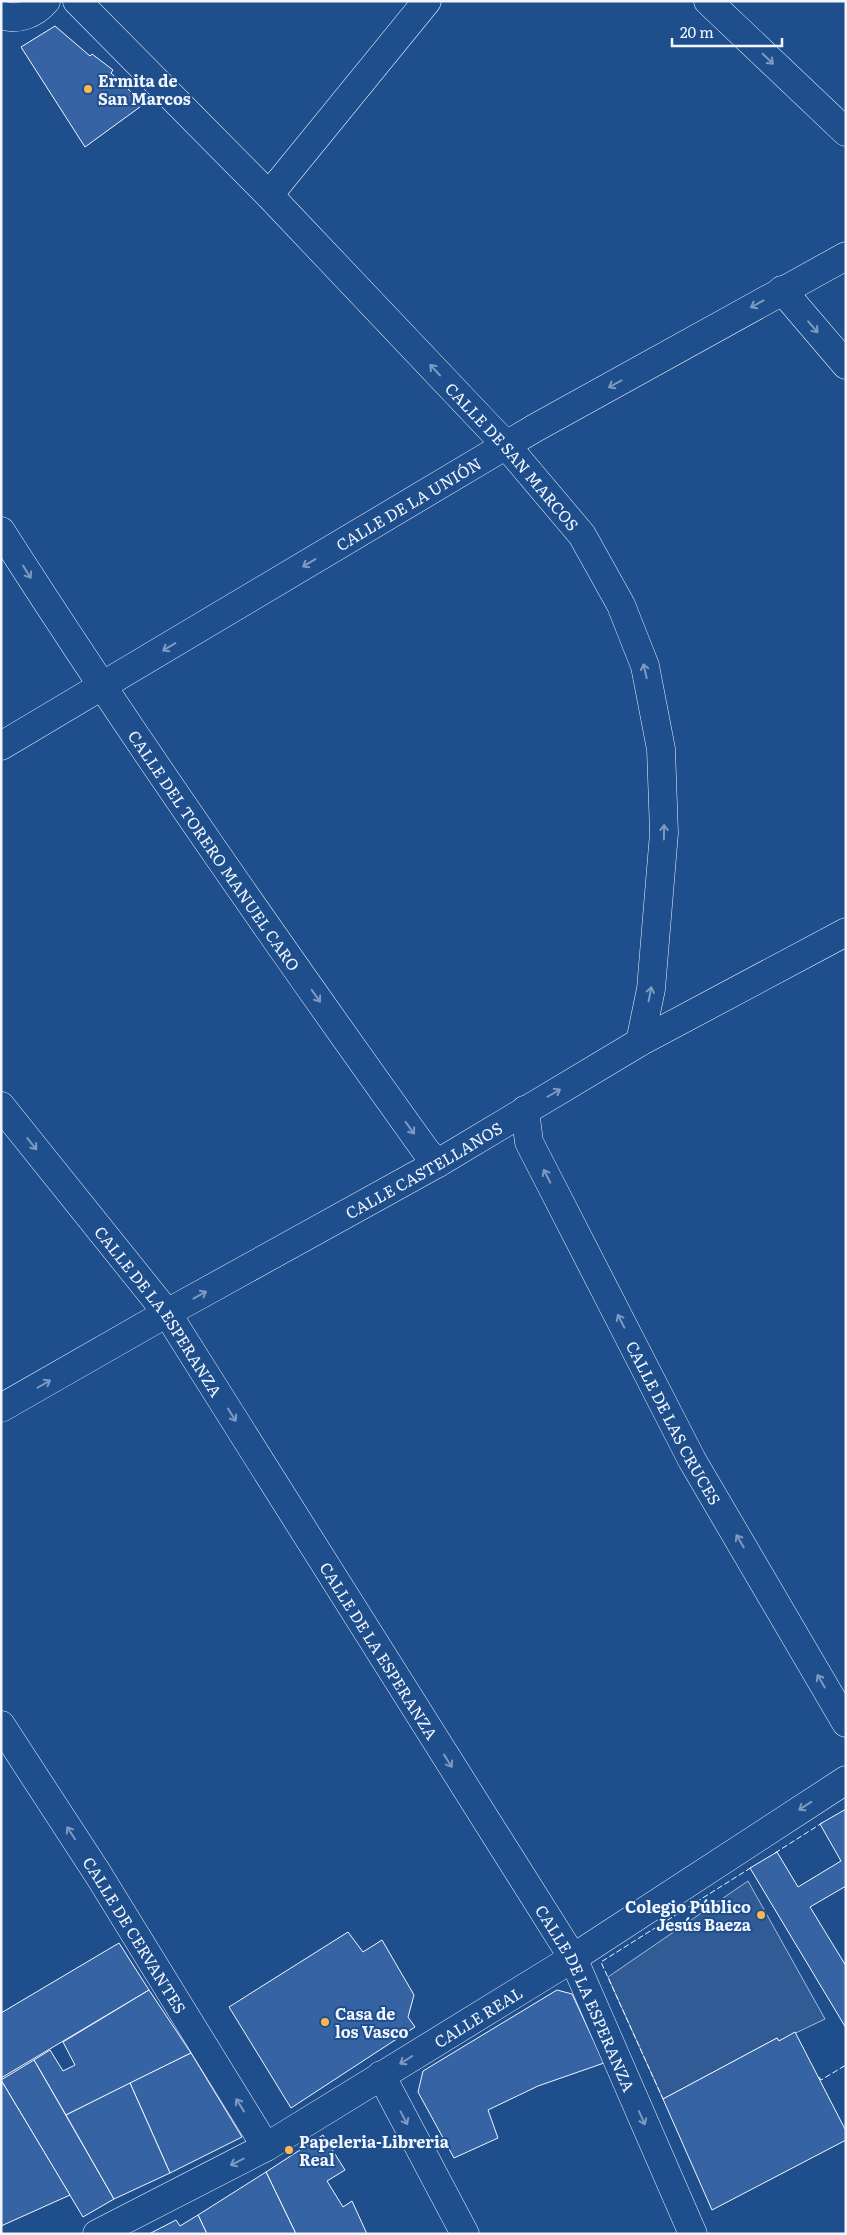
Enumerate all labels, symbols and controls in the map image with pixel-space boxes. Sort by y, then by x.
scale bar [672,15,782,47]
text: 20 m [680,20,714,43]
one-way arrow [762,53,775,65]
place label: Ermita de San Marcos [98,68,191,110]
marker: Ermita de San Marcos [82,83,94,95]
one-way arrow [750,300,764,310]
one-way arrow [808,321,819,334]
one-way arrow [429,363,441,376]
street label: CALLE DE SAN MARCOS [440,376,585,535]
one-way arrow [608,379,622,389]
street label: CALLE DE LA UNIÓN [331,451,486,556]
one-way arrow [302,559,316,569]
one-way arrow [22,565,33,579]
one-way arrow [163,642,177,652]
one-way arrow [640,664,649,680]
street label: CALLE DEL TORERO MANUEL CARO [123,725,306,975]
one-way arrow [659,824,669,840]
one-way arrow [645,986,655,1002]
one-way arrow [311,989,321,1003]
one-way arrow [546,1087,560,1097]
street label: CALLE CASTELLANOS [341,1115,507,1224]
one-way arrow [405,1121,415,1135]
one-way arrow [26,1137,37,1150]
one-way arrow [542,1169,551,1184]
street label: CALLE DE LA ESPERANZA [89,1220,229,1401]
one-way arrow [192,1290,207,1299]
one-way arrow [616,1313,626,1328]
street label: CALLE DE LAS CRUCES [621,1336,727,1509]
one-way arrow [36,1379,51,1389]
one-way arrow [227,1408,237,1422]
one-way arrow [734,1534,744,1548]
street label: CALLE DE LA ESPERANZA [314,1557,444,1744]
one-way arrow [816,1675,826,1689]
one-way arrow [444,1753,454,1767]
one-way arrow [798,1801,812,1812]
one-way arrow [66,1826,77,1840]
street label: CALLE DE CERVANTES [78,1852,193,2018]
place label: Colegio Público Jesús Baeza [625,1894,752,1936]
street label: CALLE DE LA ESPERANZA [530,1900,642,2095]
marker: Colegio Público Jesús Baeza [755,1909,767,1921]
street label: CALLE REAL [429,1980,527,2053]
place label: Casa de los Vasco [335,2001,409,2043]
marker: Casa de los Vasco [319,2016,331,2028]
one-way arrow [399,2055,413,2065]
one-way arrow [235,2099,245,2113]
one-way arrow [637,2110,647,2125]
one-way arrow [399,2111,409,2126]
place label: Papeleria-Libreria Real [299,2129,450,2171]
marker: Papeleria-Libreria Real [283,2144,295,2156]
one-way arrow [229,2157,244,2167]

